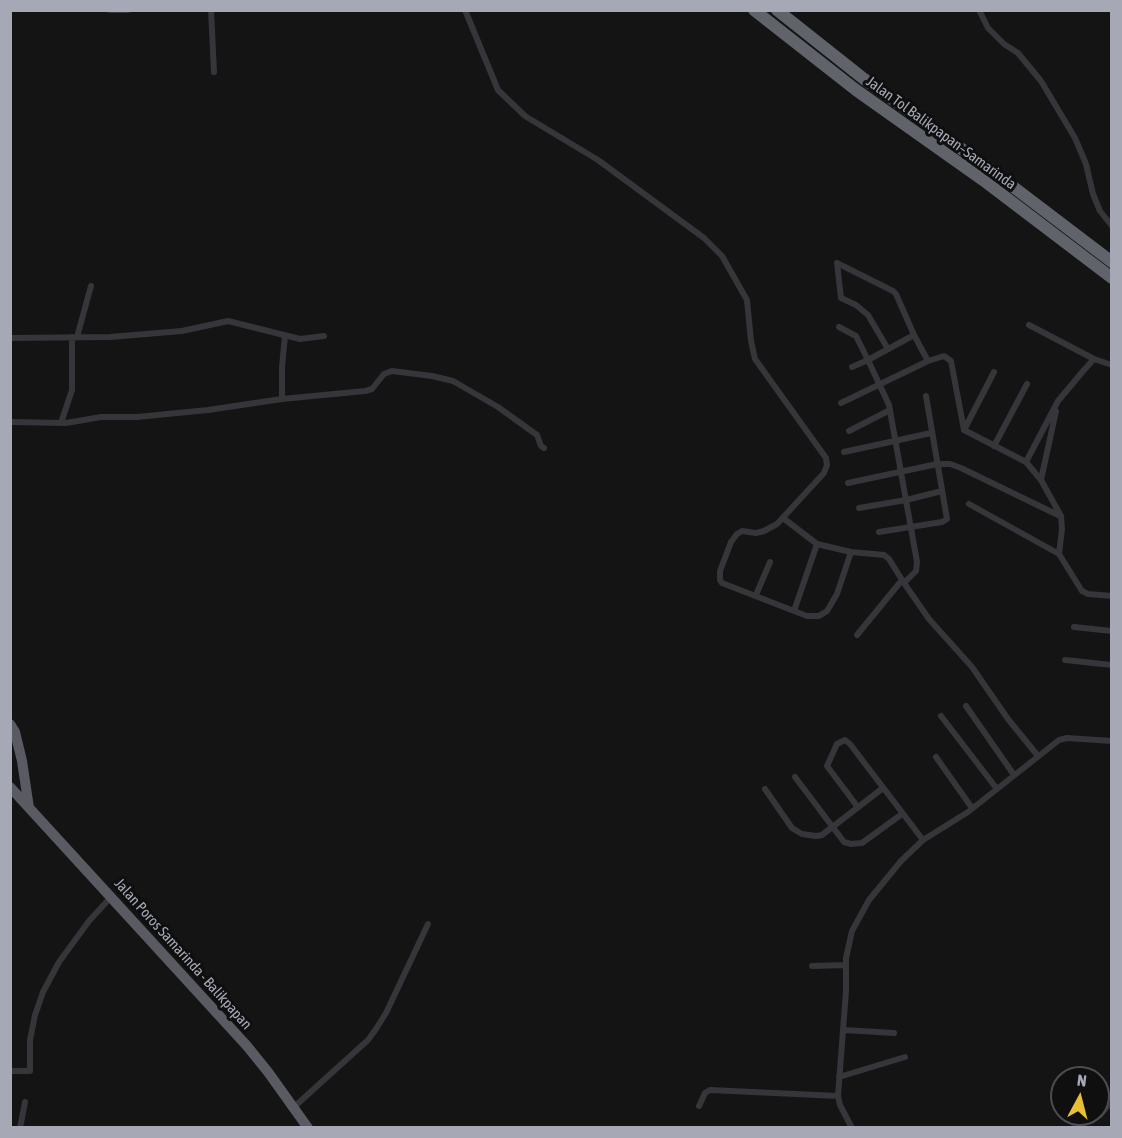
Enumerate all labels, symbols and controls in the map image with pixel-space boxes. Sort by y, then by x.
street label: Jalan Tol Balikpapan–Samarinda [863,73,1019,193]
street label: Jalan Poros Samarinda - Balikpapan [110,875,256,1033]
north arrow [1050,1066,1110,1126]
text: N [1076,1071,1088,1090]

